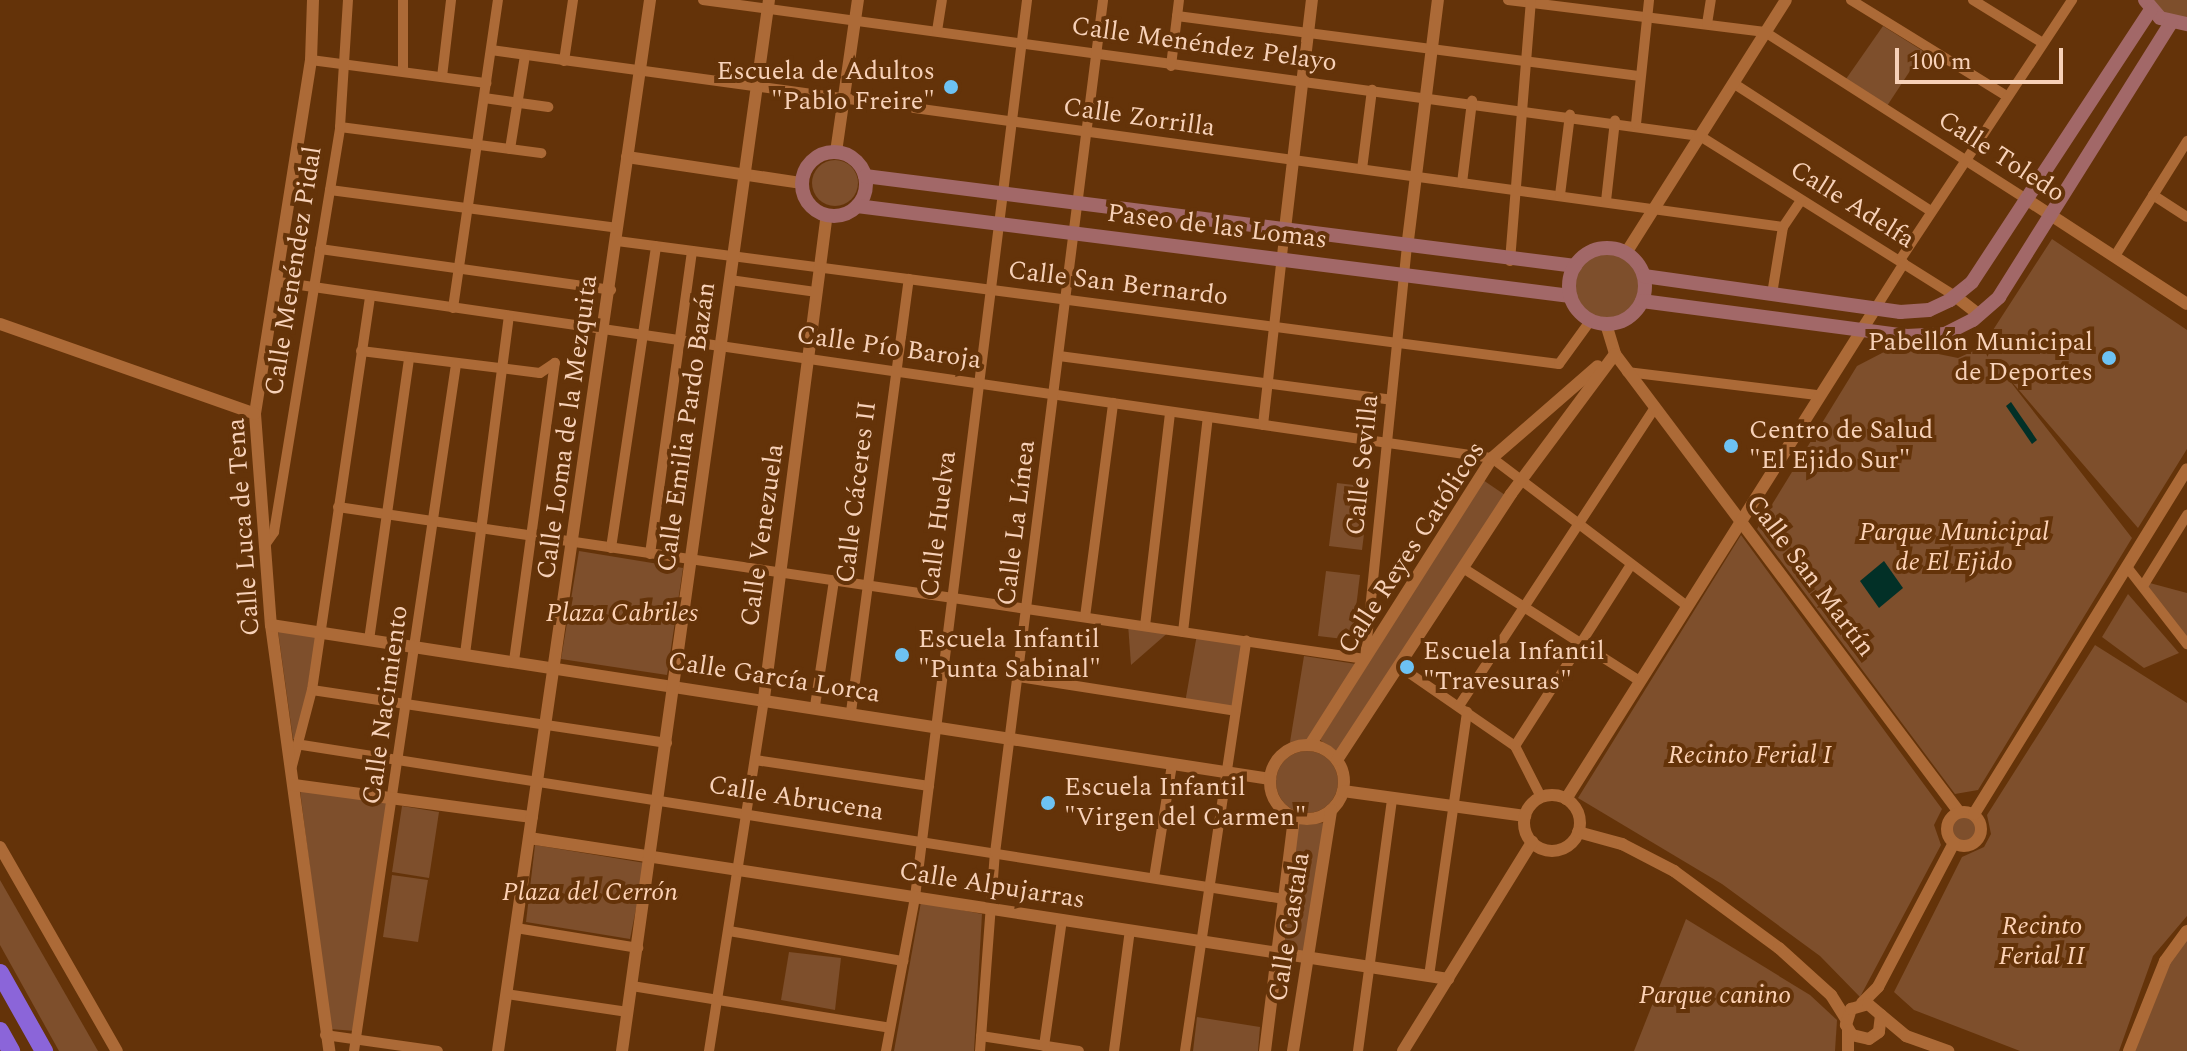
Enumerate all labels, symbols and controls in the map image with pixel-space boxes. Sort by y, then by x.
street label: Calle Menéndez Pelayo [1069,11,1339,79]
scale bar [1899,32,2067,82]
text: 100 m [1909,44,1972,80]
place label: Escuela de Adultos "Pablo Freire" [716,56,935,118]
marker: Escuela de Adultos "Pablo Freire" [942,78,960,96]
street label: Calle Zorrilla [1061,92,1217,144]
street label: Calle Toledo [1932,104,2070,210]
street label: Calle Menéndez Pidal [259,144,329,398]
street label: Calle Adelfa [1784,154,1920,256]
street label: Paseo de las Lomas [1105,198,1329,256]
street label: Calle San Bernardo [1006,255,1230,313]
street label: Calle Loma de la Mezquita [531,273,605,581]
street label: Calle Emilia Pardo Bazán [651,280,723,574]
street label: Calle Pío Baroja [795,320,983,376]
place label: Pabellón Municipal de Deportes [1868,327,2093,388]
marker: Pabellón Municipal de Deportes [2100,349,2118,367]
street label: Calle Sevilla [1340,393,1386,537]
street label: Calle Cáceres II [830,399,884,585]
place label: Centro de Salud "El Ejido Sur" [1749,415,1933,476]
street label: Calle Luca de Tena [221,417,267,637]
marker: Centro de Salud "El Ejido Sur" [1720,435,1742,457]
street label: Calle Reyes Católicos [1332,436,1492,660]
street label: Calle La Línea [991,438,1043,608]
street label: Calle Venezuela [735,442,791,628]
street label: Calle Huelva [915,449,963,599]
street label: Calle San Martín [1739,489,1881,663]
park label: Parque Municipal de El Ejido [1859,517,2049,578]
park label: Plaza Cabriles [546,598,698,630]
street label: Calle Nacimiento [357,603,415,807]
place label: Escuela Infantil "Punta Sabinal" [918,624,1101,686]
place label: Escuela Infantil "Travesuras" [1423,636,1605,698]
street label: Calle García Lorca [666,646,882,710]
marker: Escuela Infantil "Punta Sabinal" [893,646,911,664]
marker: Escuela Infantil "Travesuras" [1398,658,1416,676]
park label: Recinto Ferial I [1668,740,1832,772]
street label: Calle Abrucena [706,770,886,828]
place label: Escuela Infantil "Virgen del Carmen" [1064,772,1307,834]
marker: Escuela Infantil "Virgen del Carmen" [1039,794,1057,812]
street label: Calle Castala [1263,850,1317,1004]
street label: Calle Alpujarras [897,856,1087,916]
park label: Plaza del Cerrón [502,877,678,909]
park label: Recinto Ferial II [1999,911,2085,972]
park label: Parque canino [1639,980,1791,1012]

